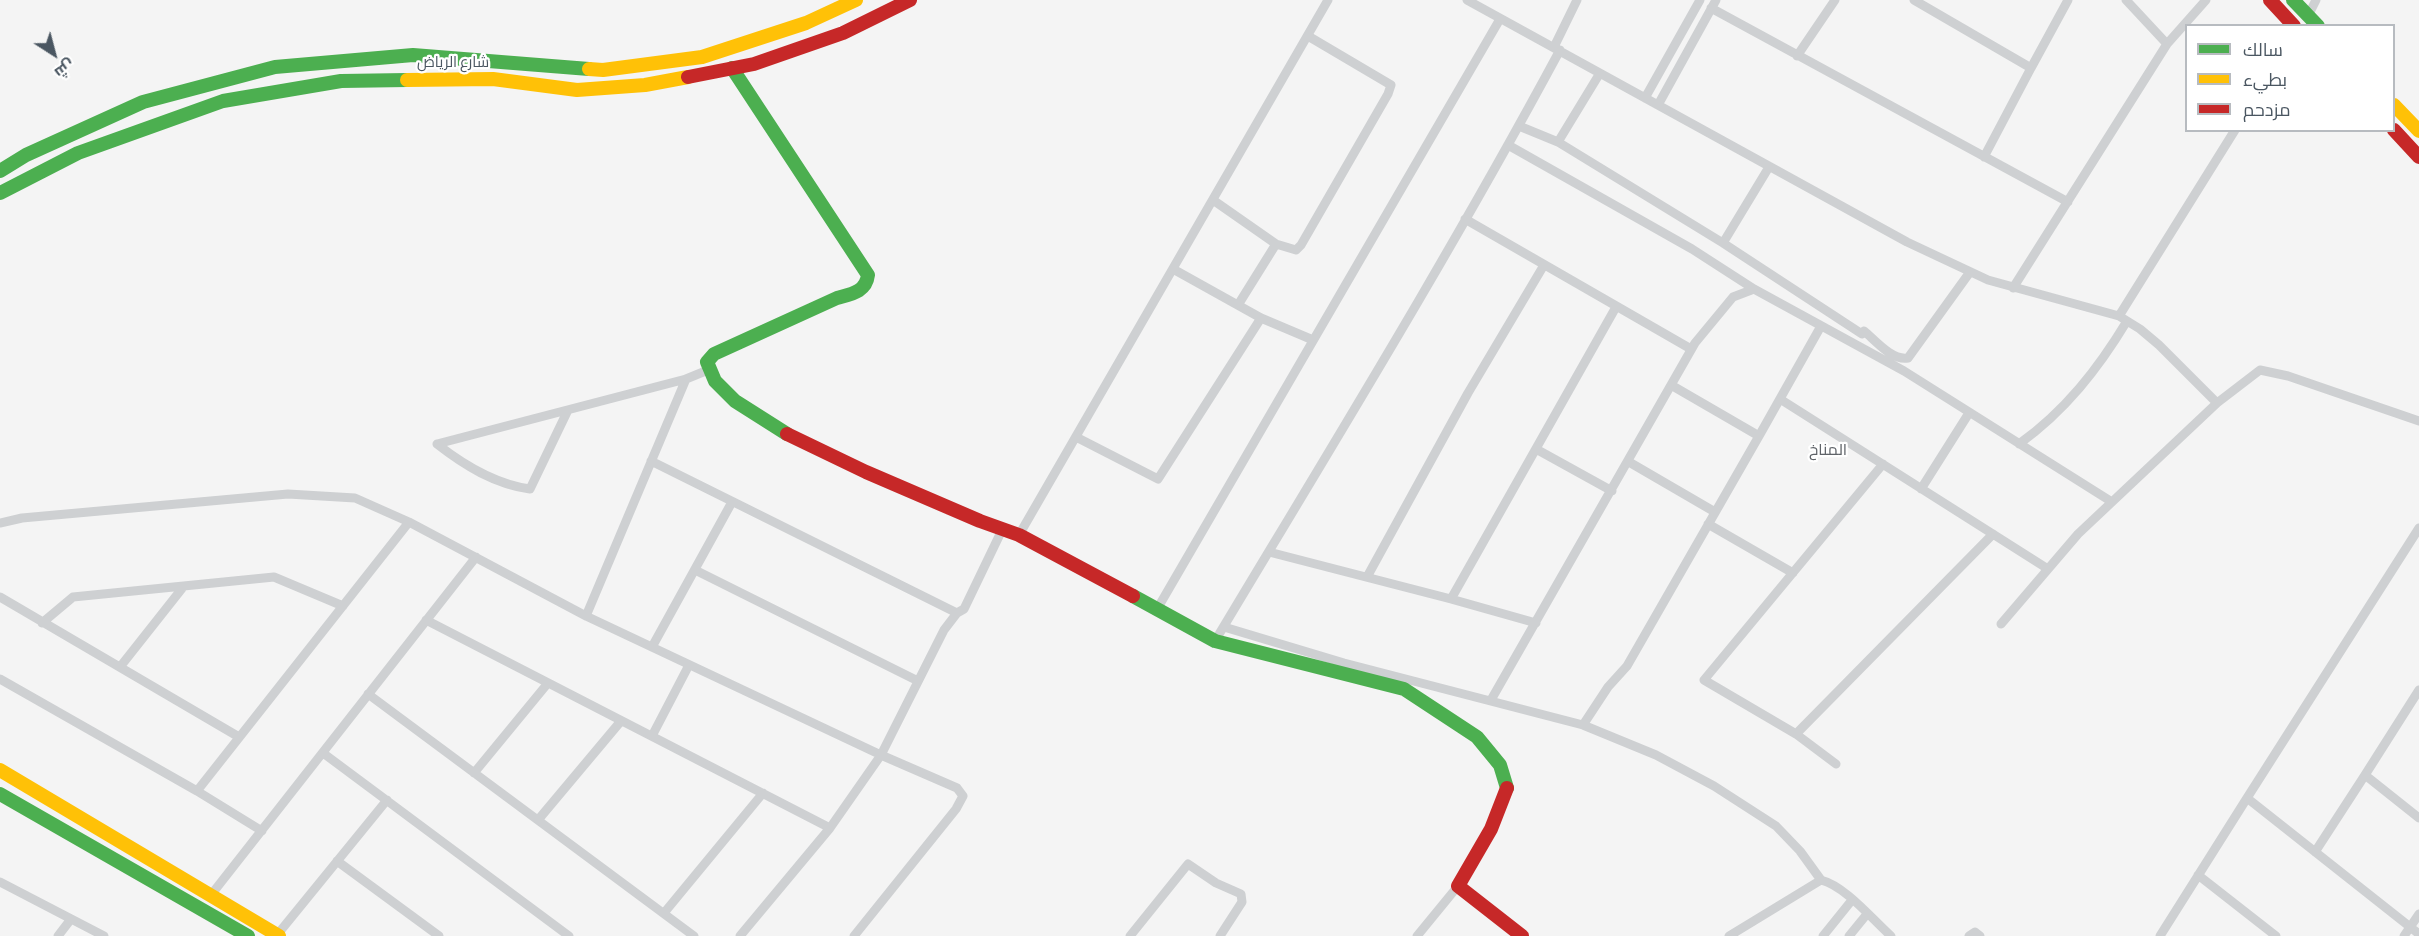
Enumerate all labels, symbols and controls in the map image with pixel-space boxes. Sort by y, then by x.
north arrow [24,24,84,84]
legend [2185,24,2395,132]
text: سالك [2243,38,2283,63]
text: ش [50,54,79,83]
street label: شارع الرياض [417,55,489,73]
text: بطيء [2243,68,2287,93]
text: مزدحم [2243,98,2291,123]
district label: المناخ [1809,441,1847,461]

